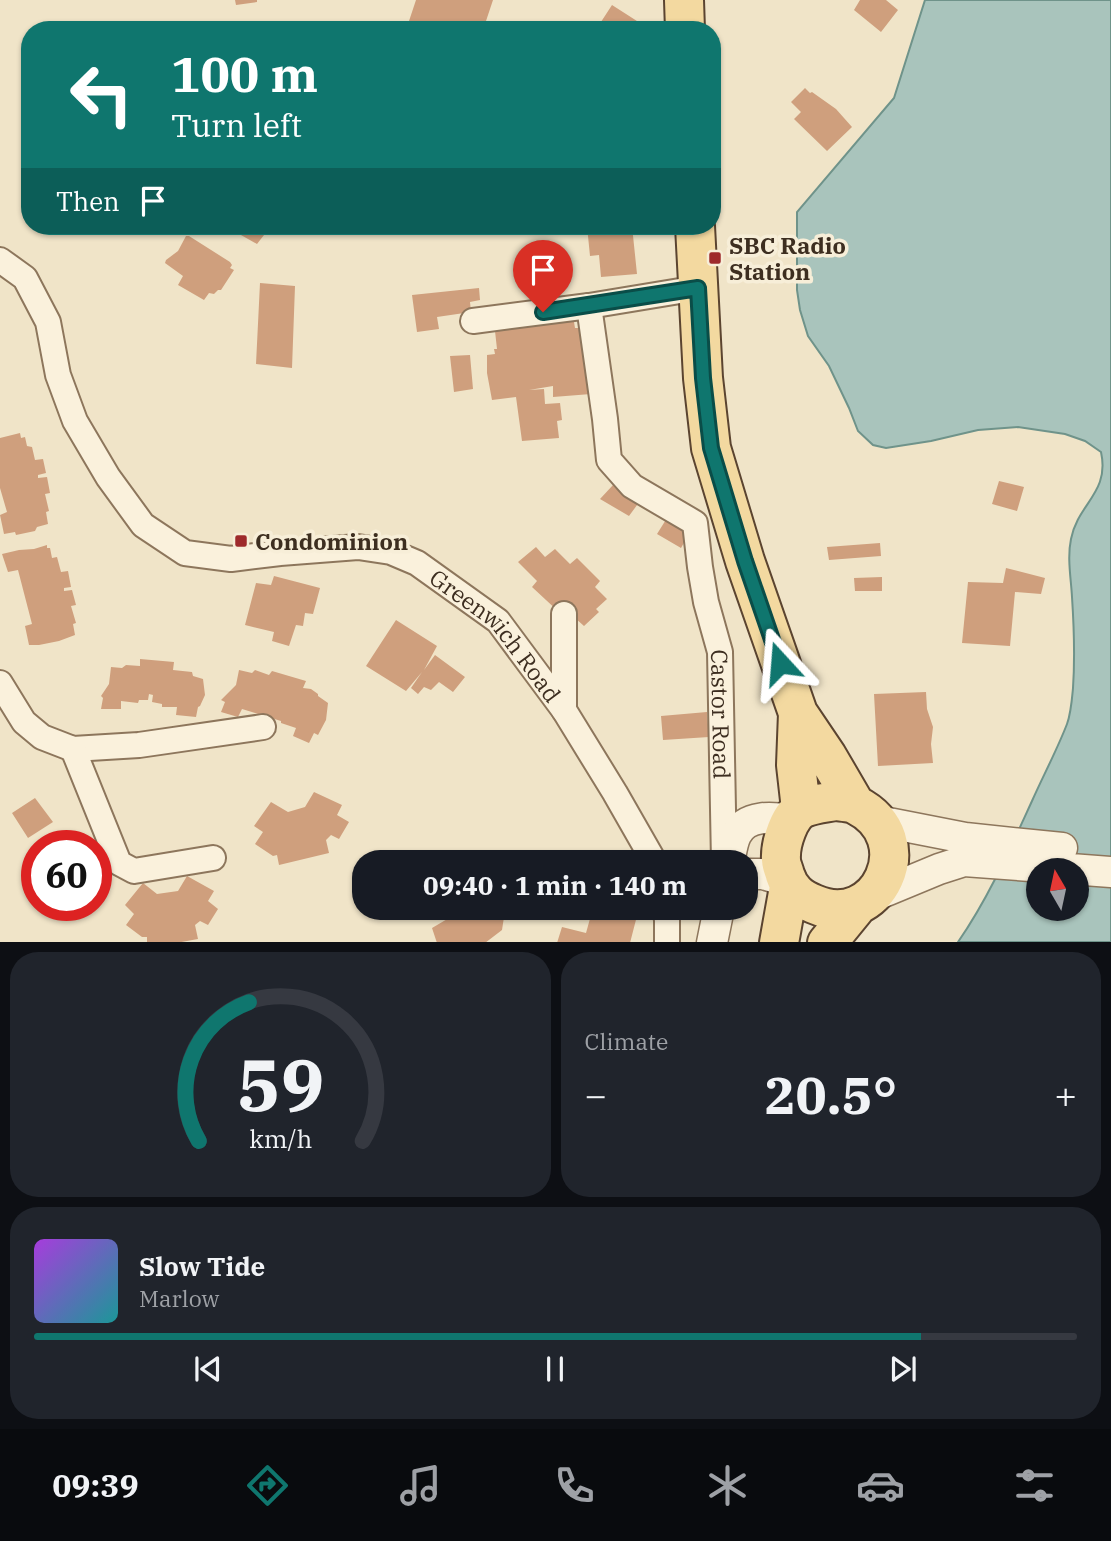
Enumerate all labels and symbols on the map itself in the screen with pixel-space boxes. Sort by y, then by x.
place label: SBC Radio Station [729,230,846,286]
pin [513,240,573,312]
marker: SBC Radio Station [707,250,723,266]
place label: Condominion [255,526,408,556]
marker: Condominion [233,533,249,549]
street label: Greenwich Road [424,562,568,708]
position arrow [743,626,817,700]
street label: Castor Road [705,649,737,779]
speed limit sign: 60 [21,830,112,921]
north arrow [1026,858,1088,920]

